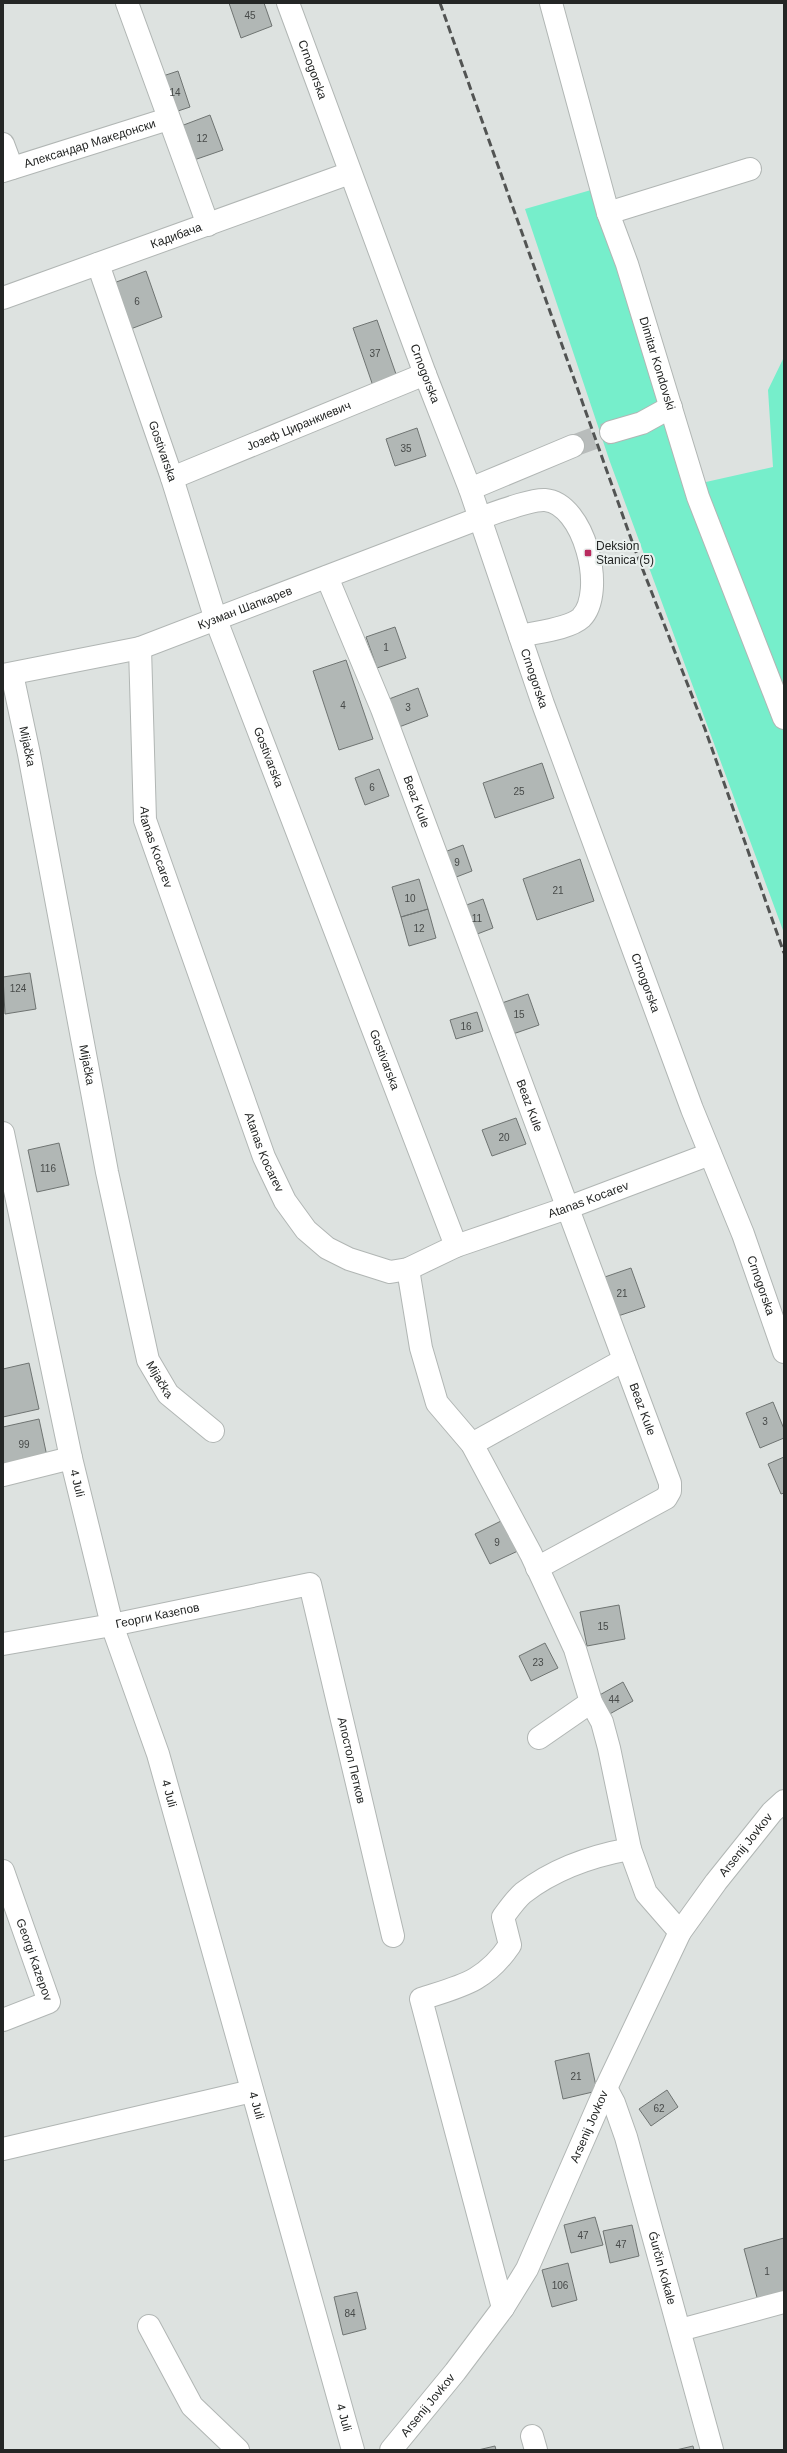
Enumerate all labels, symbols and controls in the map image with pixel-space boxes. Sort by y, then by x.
house number: 45 [244,10,256,21]
street label: Crnogorska [295,38,330,101]
house number: 14 [169,87,181,98]
street label: Александар Македонски [22,116,157,171]
house number: 12 [196,133,208,144]
street label: Кадибача [149,220,204,251]
house number: 6 [134,296,140,307]
street label: Dimitar Kondovski [637,315,678,412]
street label: Crnogorska [408,342,443,405]
house number: 37 [369,348,381,359]
street label: Јозеф Циранкиевич [245,398,353,454]
street label: Gostivarska [146,419,180,484]
house number: 35 [400,443,412,454]
place label: Deksion Stanica (5) [596,539,654,567]
marker: Deksion Stanica (5) [583,548,593,558]
street label: Кузман Шапкарев [196,584,294,632]
house number: 1 [383,642,389,653]
street label: Crnogorska [518,647,551,710]
house number: 4 [340,700,346,711]
house number: 3 [405,702,411,713]
street label: Mijačka [16,725,38,768]
street label: Gostivarska [251,725,287,790]
street label: Beaz Kule [400,774,433,830]
house number: 6 [369,782,375,793]
house number: 25 [513,786,525,797]
street label: Atanas Kocarev [138,806,175,890]
house number: 9 [454,857,460,868]
house number: 21 [552,885,564,896]
house number: 10 [404,893,416,904]
house number: 11 [472,913,483,924]
house number: 12 [413,923,425,934]
street label: Crnogorska [628,951,663,1015]
house number: 124 [10,983,27,994]
house number: 15 [513,1009,525,1020]
house number: 16 [460,1021,472,1032]
street label: Gostivarska [367,1028,403,1092]
street label: Mijačka [76,1044,98,1086]
street label: Beaz Kule [513,1077,546,1134]
street label: Atanas Kocarev [242,1110,287,1194]
house number: 20 [498,1132,510,1143]
house number: 116 [40,1163,56,1174]
street label: Atanas Kocarev [546,1178,631,1221]
street label: Crnogorska [744,1254,778,1317]
house number: 21 [616,1288,628,1299]
street label: Mijačka [143,1358,175,1402]
street label: Beaz Kule [626,1381,659,1438]
house number: 3 [762,1416,768,1427]
house number: 99 [18,1439,30,1450]
street label: 4 Juli [67,1468,87,1499]
house number: 9 [494,1537,500,1548]
street label: Георги Казепов [114,1600,201,1631]
house number: 15 [597,1621,609,1632]
house number: 23 [532,1657,544,1668]
house number: 44 [608,1694,620,1705]
street label: Апостол Петков [335,1716,369,1805]
street label: 4 Juli [159,1778,180,1809]
street label: Arsenij Jovkov [716,1810,775,1879]
street label: Georgi Kazepov [13,1917,55,2003]
house number: 21 [570,2071,582,2082]
street label: Arsenij Jovkov [567,2088,611,2165]
street label: 4 Juli [246,2090,267,2121]
house number: 62 [653,2103,665,2114]
house number: 47 [577,2230,589,2241]
street label: Ǵurčin Kokale [645,2230,679,2307]
house number: 47 [615,2239,627,2250]
house number: 1 [764,2266,770,2277]
house number: 106 [552,2280,569,2291]
house number: 84 [344,2308,356,2319]
street label: Arsenij Jovkov [398,2371,458,2440]
street label: 4 Juli [333,2402,354,2433]

